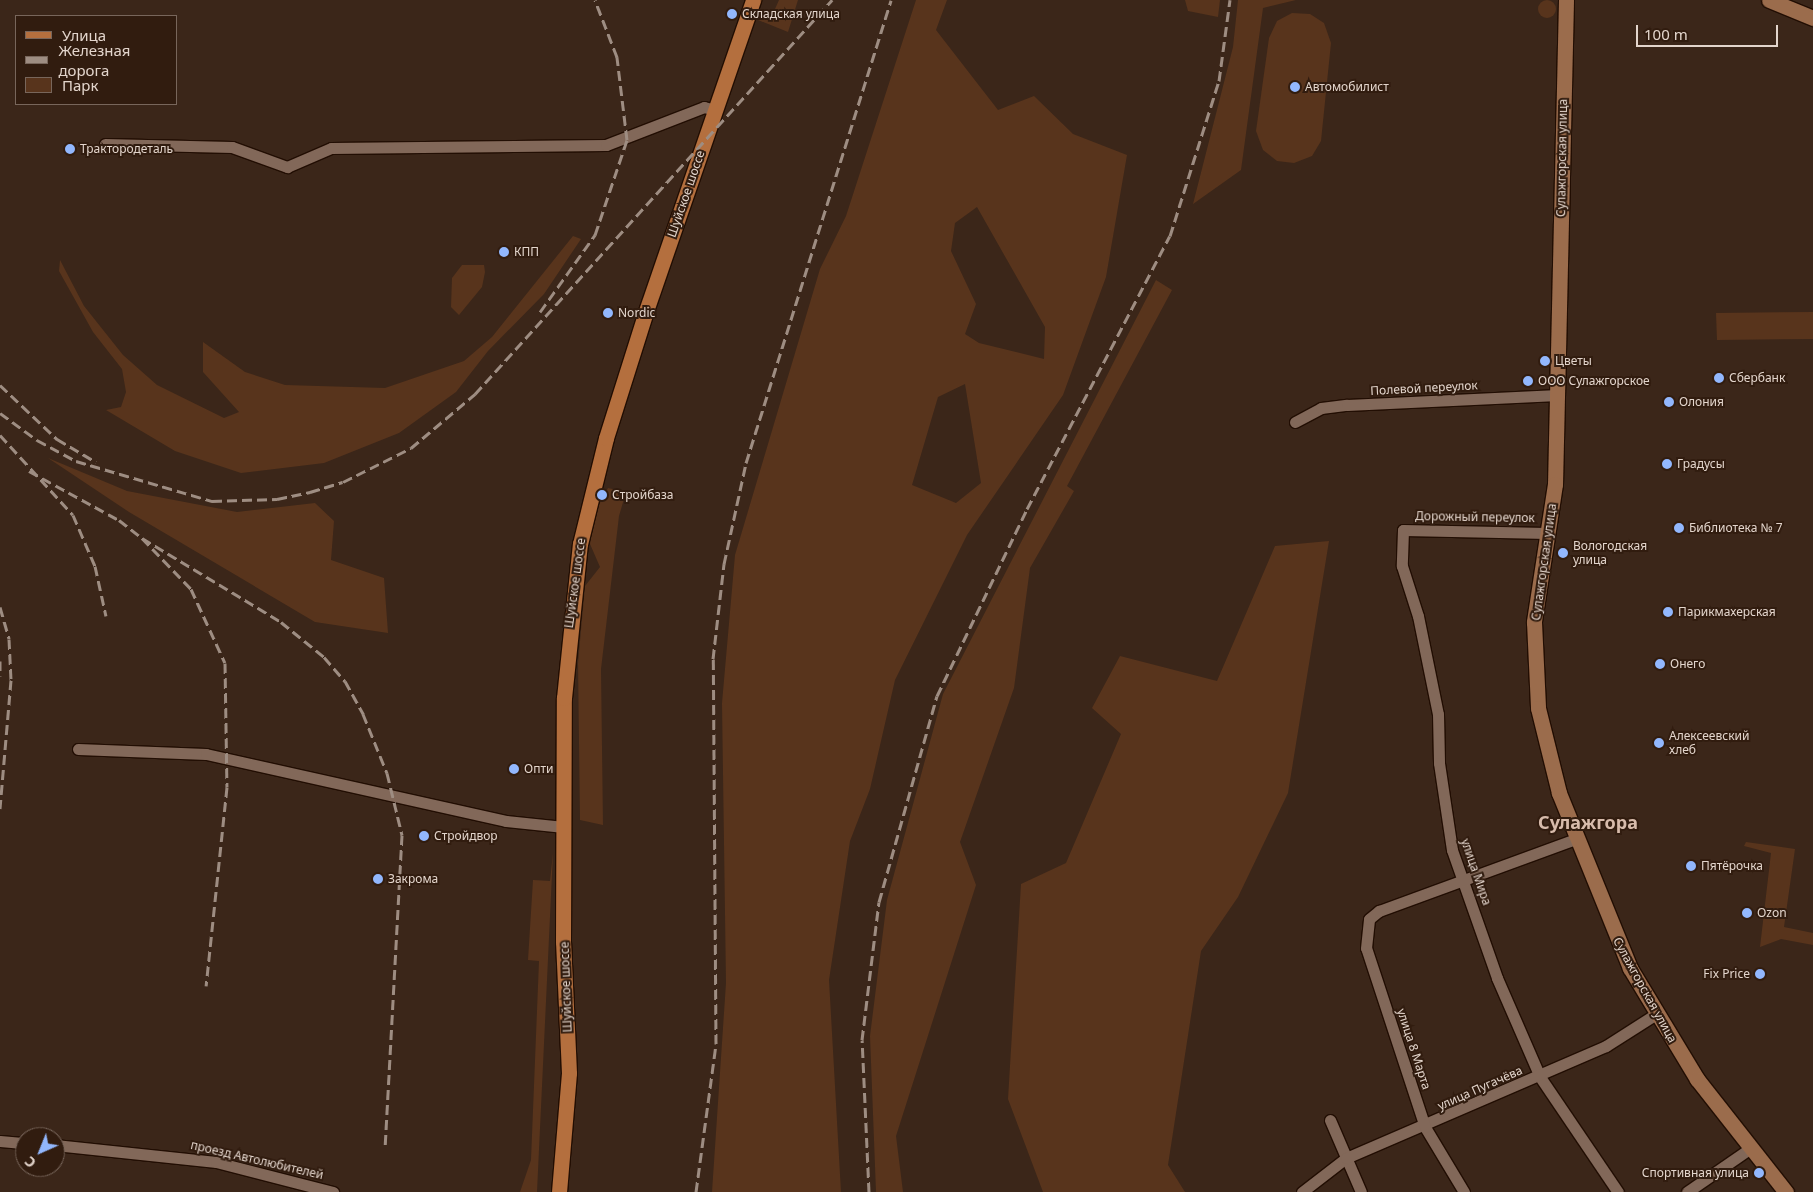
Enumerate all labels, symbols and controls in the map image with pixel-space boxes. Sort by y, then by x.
place label: Складская улица [742,7,840,21]
marker: Складская улица [726,8,738,20]
legend [15,15,178,105]
scale bar [1638,15,1780,47]
text: 100 m [1644,24,1688,44]
text: Улица [62,25,106,45]
text: Железная дорога [58,40,131,80]
text: Парк [62,75,98,95]
place label: Автомобилист [1305,80,1389,94]
marker: Автомобилист [1289,81,1301,93]
street label: Сулажгорская улица [1554,99,1570,217]
place label: Трактородеталь [80,142,173,156]
marker: Трактородеталь [64,143,76,155]
street label: Шуйское шоссе [664,149,708,239]
place label: КПП [514,245,539,259]
marker: КПП [498,246,510,258]
place label: Nordic [618,306,655,320]
marker: Nordic [602,307,614,319]
place label: Цветы [1555,354,1592,368]
marker: Цветы [1539,355,1551,367]
place label: Сбербанк [1729,371,1785,385]
marker: Сбербанк [1713,372,1725,384]
place label: ООО Сулажгорское [1538,374,1650,388]
marker: ООО Сулажгорское [1522,375,1534,387]
street label: Полевой переулок [1370,378,1478,398]
place label: Олония [1679,395,1724,409]
marker: Олония [1663,396,1675,408]
place label: Градусы [1677,457,1725,471]
marker: Градусы [1661,458,1673,470]
place label: Стройбаза [612,488,673,502]
marker: Стройбаза [596,489,608,501]
street label: Сулажгорская улица [1529,503,1559,621]
street label: Дорожный переулок [1415,509,1535,525]
place label: Библиотека № 7 [1689,521,1783,535]
marker: Библиотека № 7 [1673,522,1685,534]
street label: Шуйское шоссе [562,537,588,629]
place label: Вологодская улица [1573,539,1647,567]
marker: Вологодская улица [1557,547,1569,559]
place label: Парикмахерская [1678,605,1776,619]
marker: Парикмахерская [1662,606,1674,618]
place label: Онего [1670,657,1705,671]
marker: Онего [1654,658,1666,670]
place label: Алексеевский хлеб [1669,729,1749,757]
marker: Алексеевский хлеб [1653,737,1665,749]
place label: Опти [524,762,553,776]
marker: Опти [508,763,520,775]
district label: Сулажгора [1538,811,1638,833]
place label: Стройдвор [434,829,498,843]
marker: Стройдвор [418,830,430,842]
street label: улица Мира [1458,837,1494,907]
place label: Пятёрочка [1701,859,1763,873]
marker: Пятёрочка [1685,860,1697,872]
place label: Закрома [388,872,438,886]
marker: Закрома [372,873,384,885]
place label: Ozon [1757,906,1787,920]
marker: Ozon [1741,907,1753,919]
street label: Сулажгорская улица [1610,935,1680,1045]
street label: Шуйское шоссе [557,941,575,1033]
place label: Fix Price [1703,967,1750,981]
marker: Fix Price [1754,968,1766,980]
street label: улица 8 Марта [1394,1007,1434,1091]
street label: улица Пугачёва [1435,1063,1525,1113]
north arrow [15,1127,65,1177]
street label: проезд Автолюбителей [189,1138,325,1182]
text: С [20,1152,40,1172]
place label: Спортивная улица [1642,1166,1749,1180]
marker: Спортивная улица [1753,1167,1765,1179]

